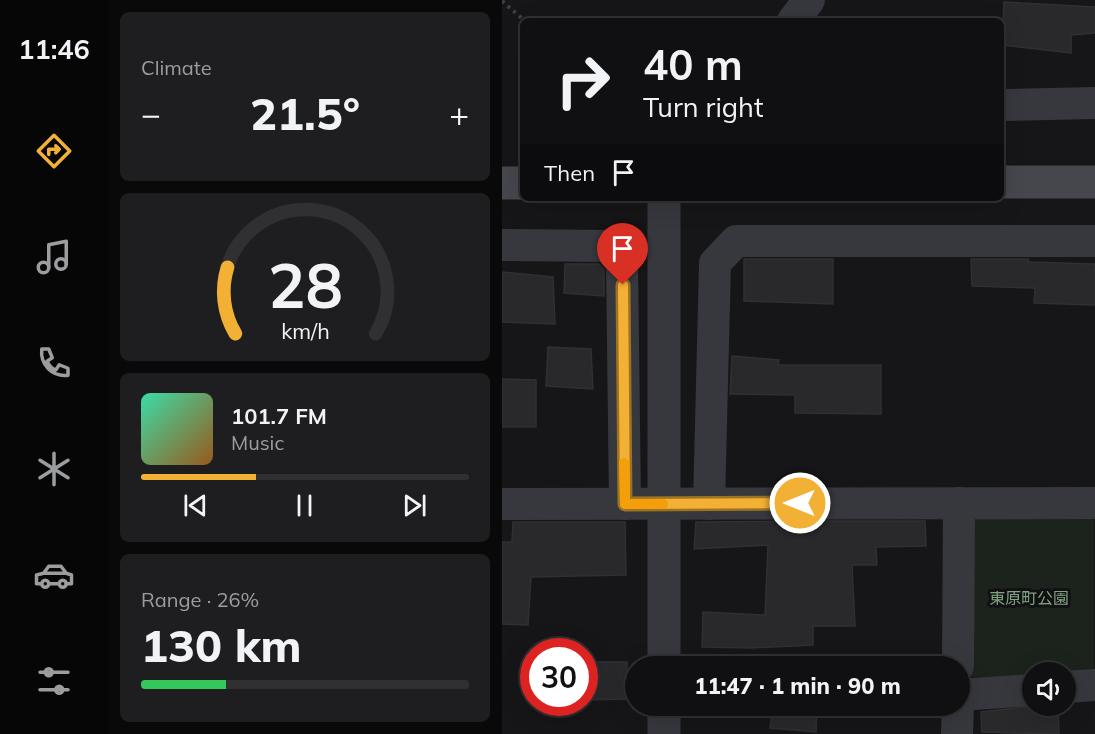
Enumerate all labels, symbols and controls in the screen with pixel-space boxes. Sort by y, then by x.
text: 11:46 [18,32,90,66]
text: 40 m [643,38,743,91]
icon: right [544,42,622,120]
text: Climate [141,55,212,80]
text: 21.5° [250,85,360,141]
text: Turn right [643,90,763,124]
text: − [141,93,161,134]
text: + [449,93,469,134]
icon: directions [33,130,75,172]
icon: arrive [607,156,640,189]
text: Then [544,159,595,187]
pin [597,223,648,285]
icon: arrive [606,232,639,265]
icon: music [33,236,75,278]
text: 28 [268,245,342,324]
text: km/h [281,317,329,344]
icon: phone [33,342,75,384]
text: 101.7 FM [231,402,327,430]
text: Music [231,430,284,455]
icon: climate [33,448,75,490]
position arrow [768,471,832,535]
icon: previous [179,489,212,522]
icon: pause [288,489,321,522]
icon: next [398,489,431,522]
icon: car [33,554,75,596]
text: Range · 26% [141,587,259,612]
park label: 東原町公園 [989,588,1069,608]
text: 130 km [141,617,302,673]
speed limit sign: 30 [520,638,598,716]
icon: filters [33,660,75,702]
map controls [1022,662,1076,716]
button: sound [1022,662,1076,716]
text: 11:47 · 1 min · 90 m [694,672,901,700]

